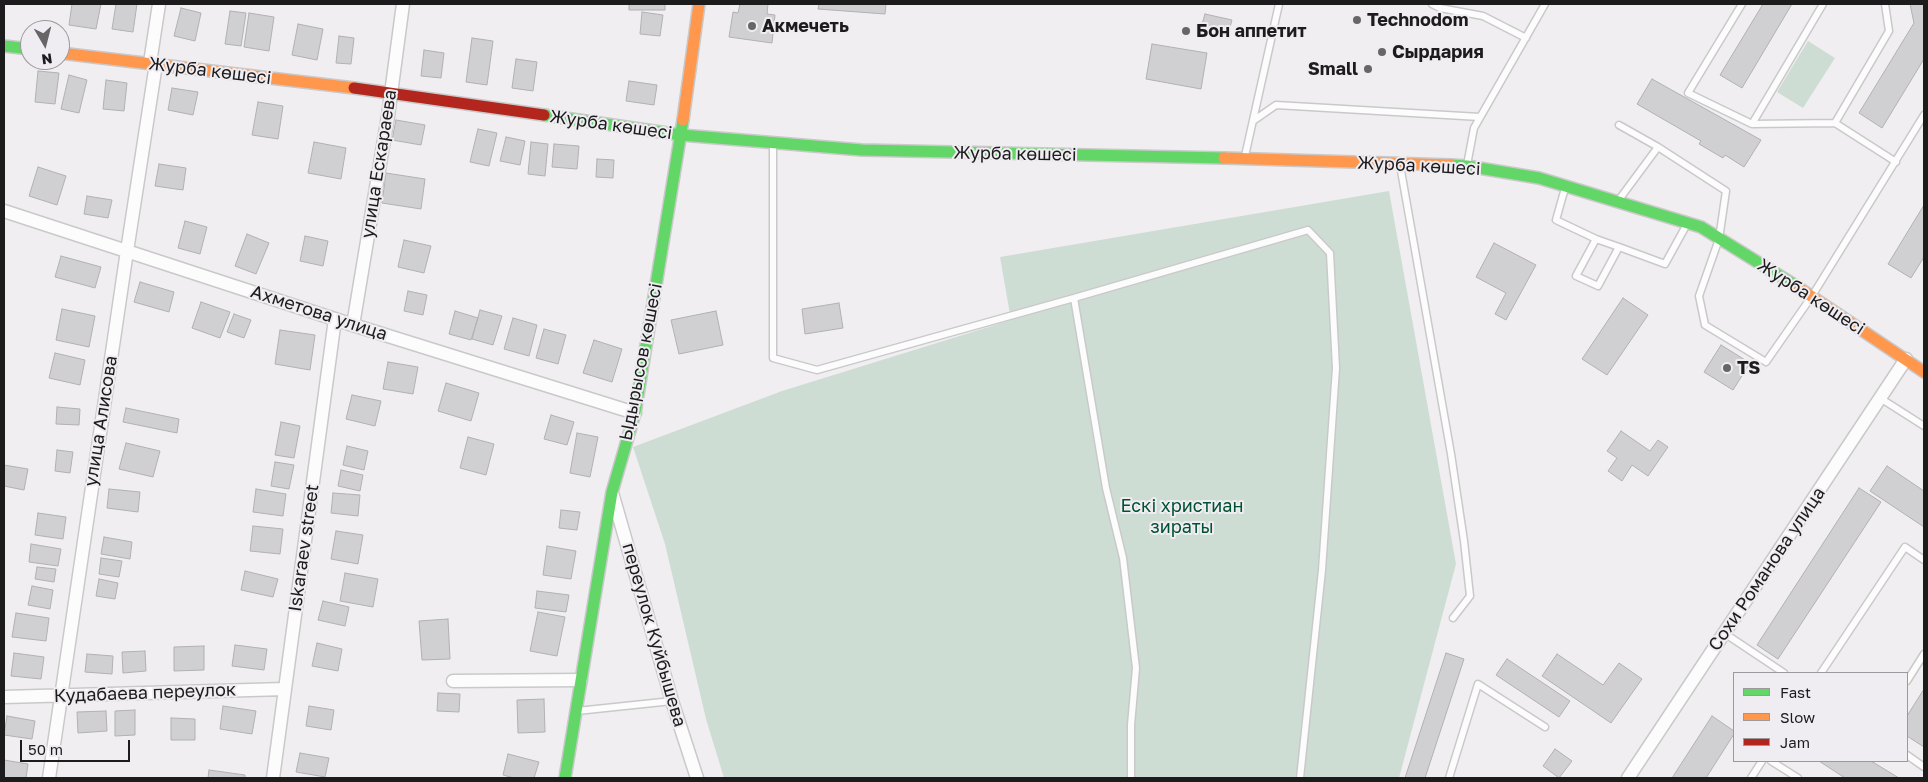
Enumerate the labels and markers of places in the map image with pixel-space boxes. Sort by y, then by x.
place label: Technodom [1367,9,1468,31]
marker: Technodom [1351,14,1363,26]
place label: Акмечеть [762,15,849,37]
marker: Акмечеть [746,20,758,32]
place label: Бон аппетит [1196,20,1307,42]
marker: Бон аппетит [1180,25,1192,37]
place label: Сырдария [1392,41,1484,63]
marker: Сырдария [1376,46,1388,58]
place label: Small [1308,58,1358,80]
marker: Small [1362,63,1374,75]
place label: TS [1737,357,1760,379]
marker: TS [1721,362,1733,374]

